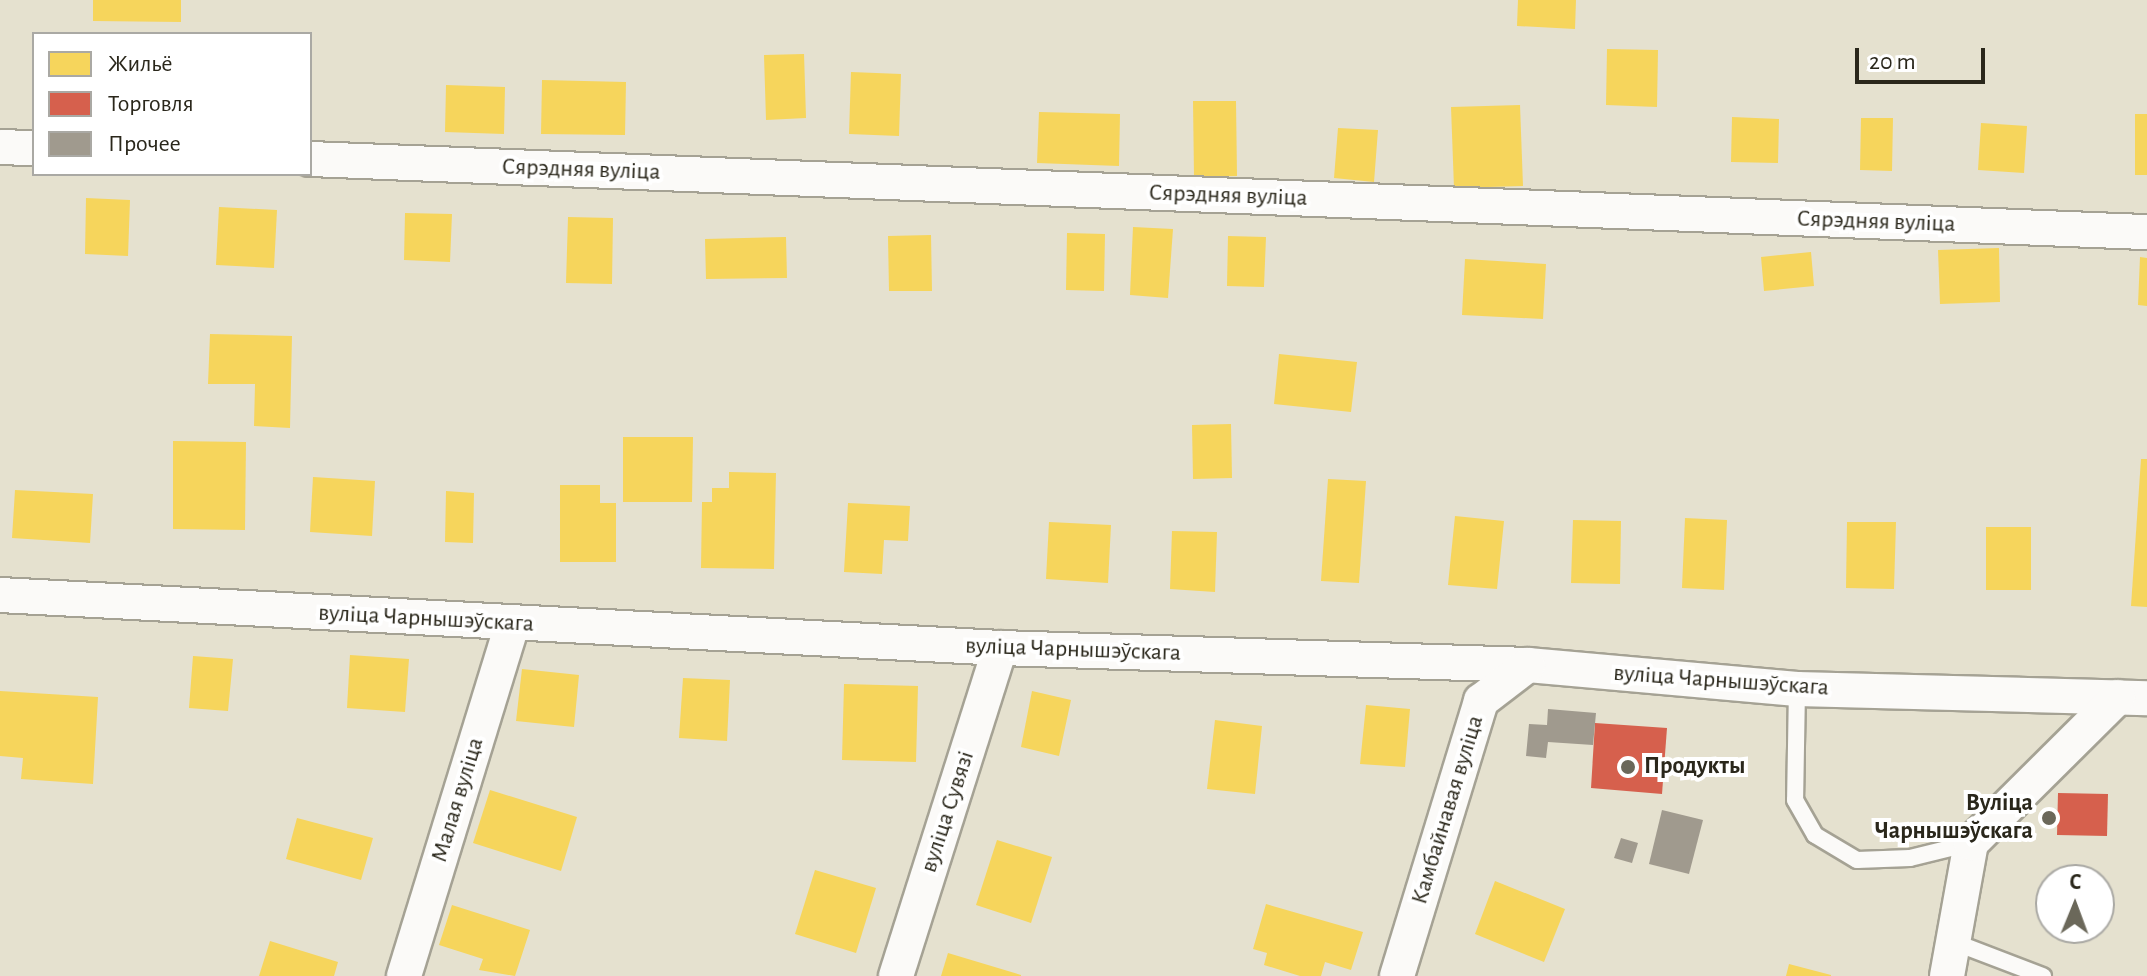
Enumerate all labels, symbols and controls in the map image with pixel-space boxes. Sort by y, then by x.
legend [32,32,312,176]
scale bar [1859,32,1989,82]
text: 20 m [1869,50,1916,74]
text: Жильё [108,52,173,76]
text: Торговля [108,92,194,116]
text: Прочее [108,132,181,156]
street label: Сярэдняя вуліца [501,153,661,187]
street label: Сярэдняя вуліца [1148,179,1308,213]
street label: Сярэдняя вуліца [1796,205,1956,239]
street label: вуліца Чарнышэўскага [317,599,535,639]
street label: вуліца Чарнышэўскага [965,632,1181,668]
street label: вуліца Чарнышэўскага [1612,659,1830,703]
street label: Камбайнавая вуліца [1406,712,1490,908]
street label: Малая вуліца [425,734,491,866]
street label: вуліца Сувязі [915,748,981,876]
place label: Продукты [1644,753,1745,781]
marker: Продукты [1619,758,1637,776]
place label: Вуліца Чарнышэўскага [1875,790,2033,846]
marker: Вуліца Чарнышэўскага [2040,809,2058,827]
north arrow [2035,864,2115,944]
text: С [2069,871,2082,893]

